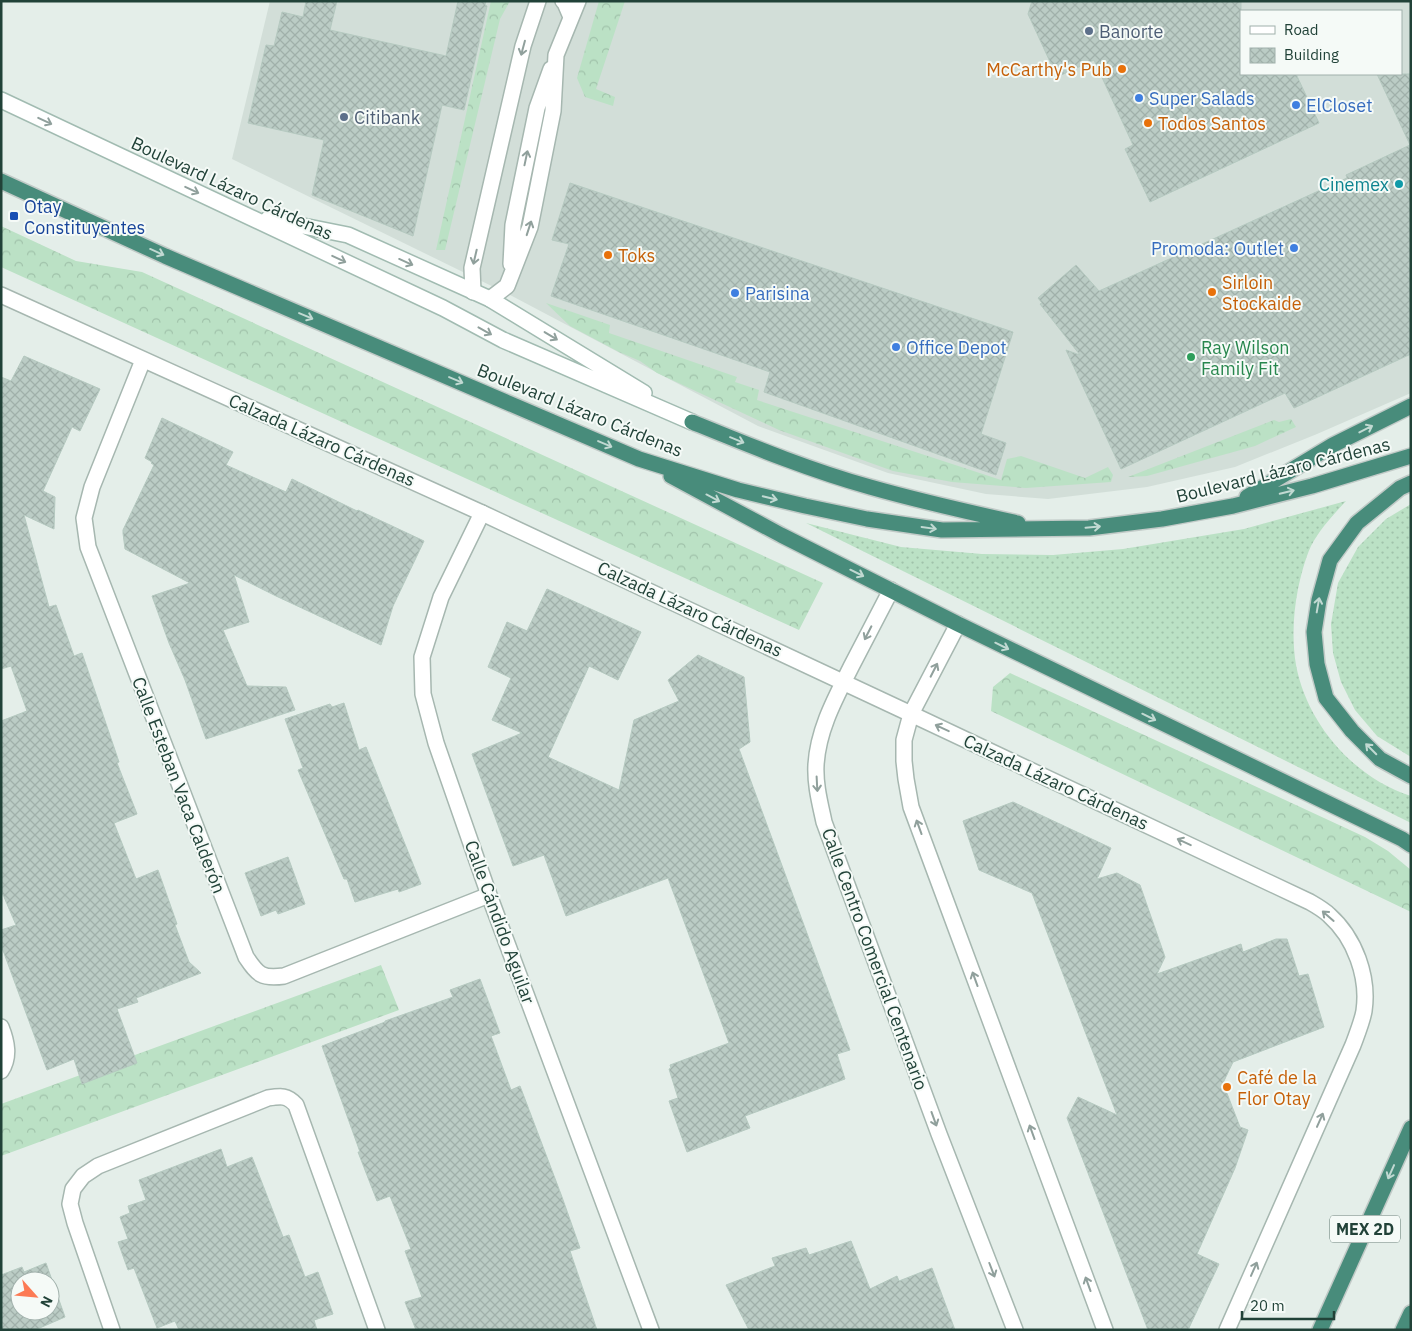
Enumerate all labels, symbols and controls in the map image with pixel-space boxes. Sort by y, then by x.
legend [1240,10,1402,75]
place label: Banorte [1099,20,1164,43]
text: Road [1284,20,1319,39]
marker: Banorte [1083,25,1095,37]
one-way arrow [518,39,527,55]
text: Building [1284,45,1339,64]
place label: McCarthy's Pub [986,58,1112,81]
marker: McCarthy's Pub [1116,63,1128,75]
place label: Super Salads [1149,87,1255,110]
marker: Super Salads [1133,92,1145,104]
place label: ElCloset [1306,94,1373,117]
marker: ElCloset [1290,99,1302,111]
place label: Citibank [354,106,421,129]
marker: Citibank [338,111,350,123]
place label: Todos Santos [1158,112,1266,135]
one-way arrow [37,116,52,126]
marker: Todos Santos [1142,117,1154,129]
street label: Boulevard Lázaro Cárdenas [128,131,336,245]
one-way arrow [522,150,532,166]
place label: Cinemex [1319,173,1389,196]
marker: Cinemex [1393,178,1405,190]
one-way arrow [184,186,199,195]
place label: Otay Constituyentes [24,195,145,239]
marker: Otay Constituyentes [8,210,20,222]
one-way arrow [525,220,535,236]
place label: Promoda: Outlet [1151,237,1284,260]
marker: Promoda: Outlet [1288,242,1300,254]
place label: Toks [618,244,655,267]
one-way arrow [149,247,164,257]
one-way arrow [470,249,479,265]
marker: Toks [602,249,614,261]
one-way arrow [331,255,346,264]
one-way arrow [398,257,413,267]
place label: Sirloin Stockaide [1222,271,1302,315]
place label: Parisina [745,282,810,305]
marker: Sirloin Stockaide [1206,286,1218,298]
marker: Parisina [729,287,741,299]
one-way arrow [298,311,313,321]
one-way arrow [478,326,492,336]
one-way arrow [543,331,557,341]
place label: Office Depot [906,336,1007,359]
place label: Ray Wilson Family Fit [1201,336,1290,380]
marker: Office Depot [890,341,902,353]
marker: Ray Wilson Family Fit [1185,351,1197,363]
street label: Boulevard Lázaro Cárdenas [474,358,686,462]
one-way arrow [448,375,463,385]
street label: Calzada Lázaro Cárdenas [225,388,419,492]
one-way arrow [1358,423,1373,433]
street label: Boulevard Lázaro Cárdenas [1174,432,1392,508]
one-way arrow [730,437,745,446]
one-way arrow [597,439,612,449]
one-way arrow [1278,487,1294,496]
one-way arrow [761,493,777,503]
one-way arrow [705,494,720,504]
one-way arrow [1084,523,1100,532]
one-way arrow [921,524,937,534]
street label: Calzada Lázaro Cárdenas [594,556,786,662]
one-way arrow [849,569,864,578]
one-way arrow [1314,598,1324,614]
one-way arrow [863,625,872,640]
one-way arrow [995,641,1010,651]
one-way arrow [929,663,939,678]
street label: Calle Esteban Vaca Calderón [127,673,231,897]
one-way arrow [1141,713,1156,722]
one-way arrow [935,723,950,732]
street label: Calzada Lázaro Cárdenas [960,729,1152,835]
one-way arrow [1365,743,1377,755]
one-way arrow [812,776,821,792]
one-way arrow [914,820,923,835]
street label: Calle Centro Comercial Centenario [817,825,933,1093]
street label: Calle Cándido Aguilar [460,837,540,1007]
one-way arrow [1177,837,1192,846]
one-way arrow [1322,910,1335,921]
one-way arrow [970,972,979,988]
place label: Café de la Flor Otay [1237,1066,1317,1110]
marker: Café de la Flor Otay [1221,1081,1233,1093]
one-way arrow [930,1111,939,1126]
one-way arrow [1315,1113,1325,1128]
one-way arrow [1027,1124,1036,1140]
one-way arrow [1385,1165,1395,1180]
road number: MEX 2D [1330,1216,1400,1242]
one-way arrow [988,1262,997,1278]
one-way arrow [1250,1262,1260,1277]
north arrow [10,1271,60,1321]
one-way arrow [1083,1277,1092,1292]
scale bar [1242,1288,1334,1320]
text: N [36,1293,57,1311]
text: 20 m [1250,1296,1285,1315]

